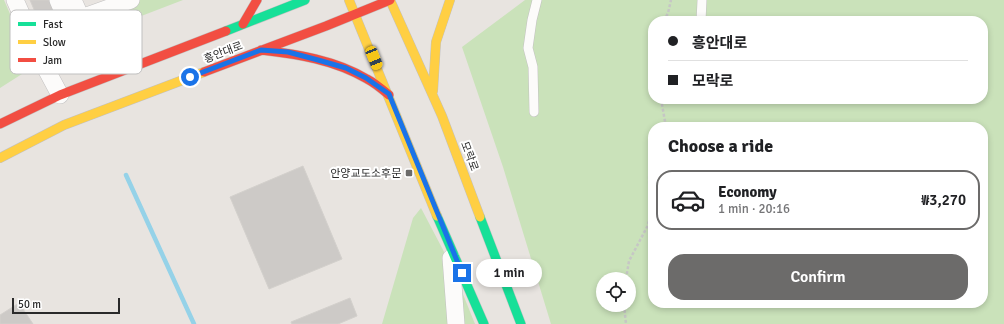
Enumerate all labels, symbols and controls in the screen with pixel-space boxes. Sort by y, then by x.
legend [10,10,142,74]
text: Fast [43,18,63,31]
text: 흥안대로 [692,34,747,52]
text: Slow [43,36,66,49]
street label: 흥안대로 [202,39,244,66]
car [364,45,384,71]
text: Jam [43,54,62,67]
route start [181,68,199,86]
text: 모락로 [692,72,733,90]
text: Choose a ride [668,135,773,157]
street label: 모락로 [458,140,481,173]
place label: 안양교도소후문 [330,167,401,180]
marker: 안양교도소후문 [404,168,414,178]
icon: car [670,182,706,218]
text: Economy [718,183,777,201]
text: ₩3,270 [921,191,966,209]
text: 1 min · 20:16 [718,201,790,217]
button: Confirm [668,254,968,300]
callout: 1 min [476,259,542,287]
route end [453,264,471,282]
text: 1 min [493,265,525,281]
map controls [596,272,636,312]
button: locate [596,272,636,312]
scale bar [12,296,120,315]
text: 50 m [18,298,41,311]

